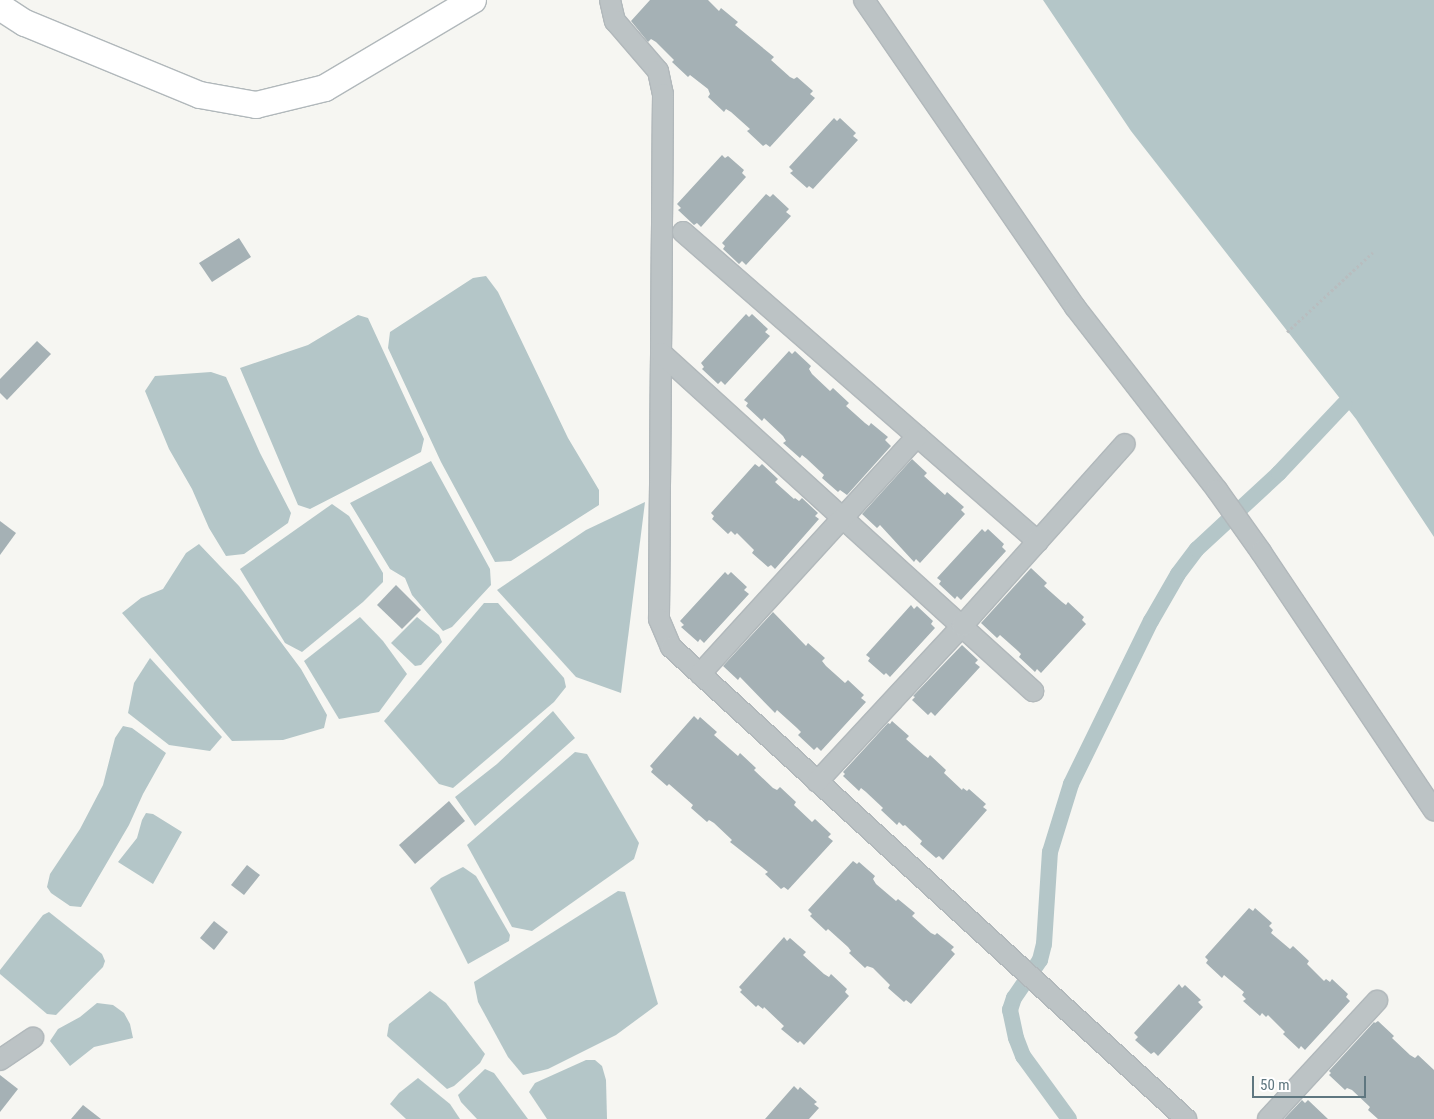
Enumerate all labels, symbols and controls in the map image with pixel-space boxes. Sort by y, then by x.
scale bar [1254,1066,1368,1098]
text: 50 m [1260,1076,1290,1094]

